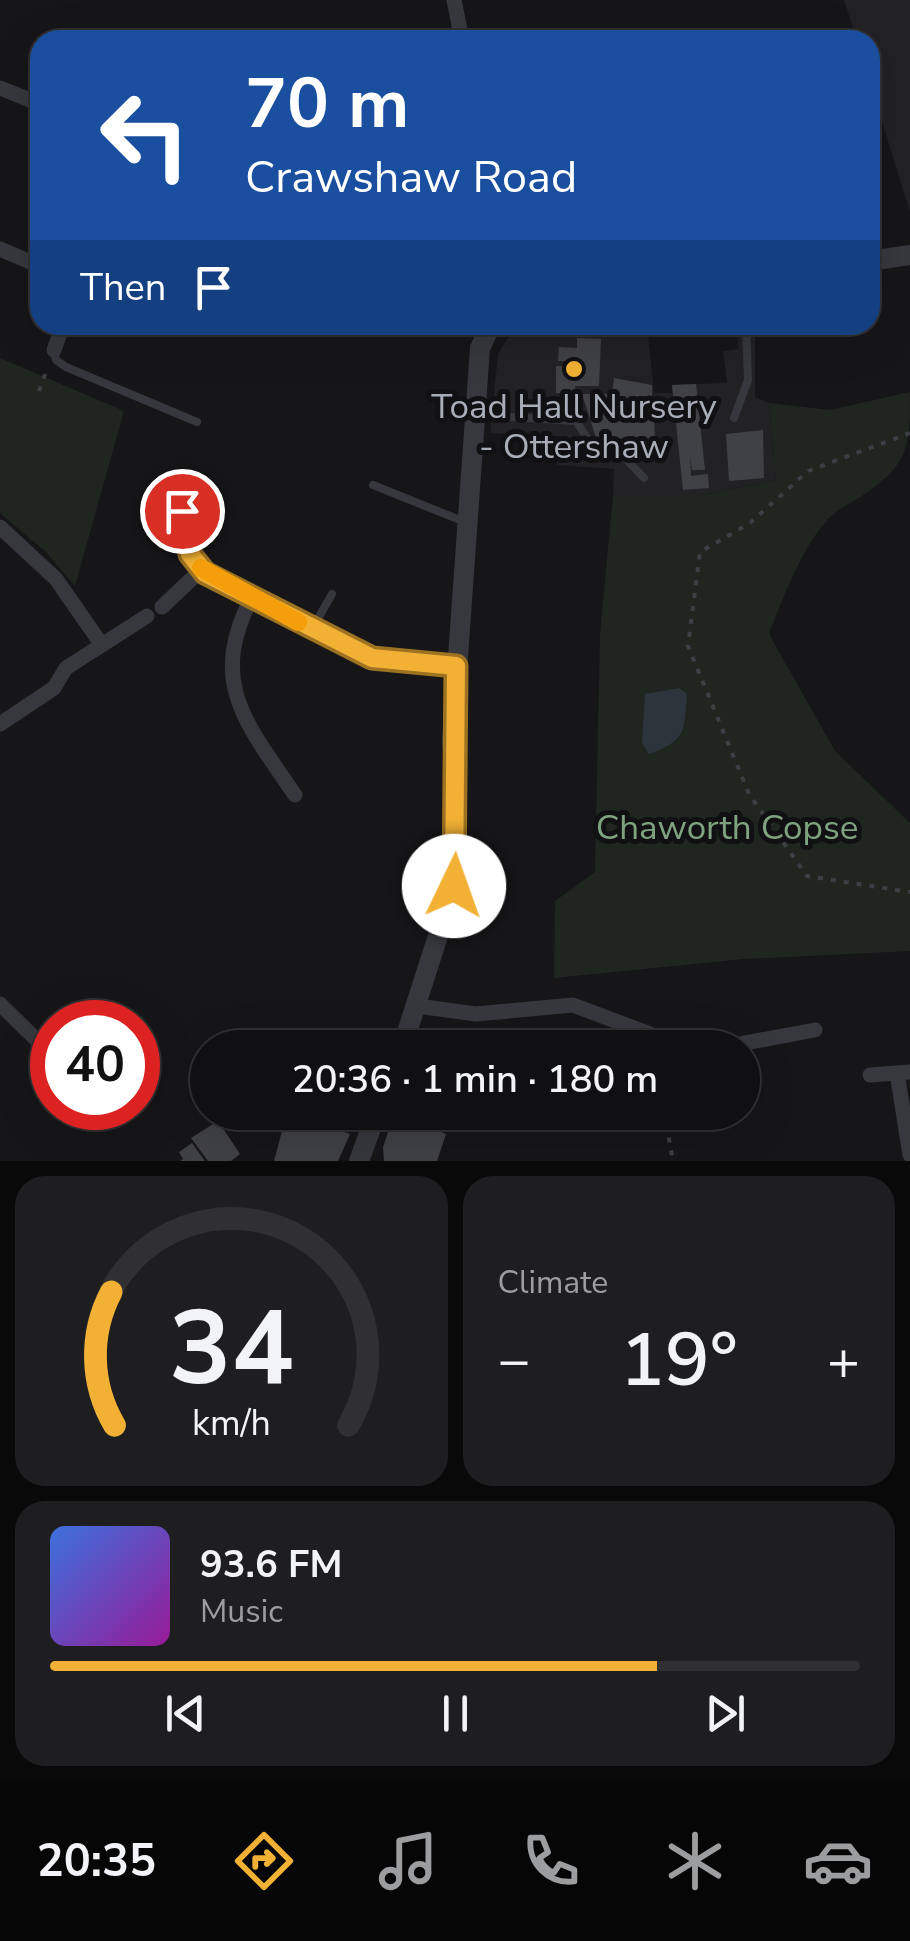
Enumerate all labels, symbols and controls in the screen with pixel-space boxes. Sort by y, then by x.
text: 70 m [245,56,409,152]
icon: left [80,70,210,200]
text: Crawshaw Road [245,147,577,208]
icon: arrive [186,260,241,315]
text: Then [80,262,166,313]
marker: Toad Hall Nursery - Ottershaw [563,358,585,380]
place label: Toad Hall Nursery - Ottershaw [431,383,717,470]
pin [140,469,225,554]
icon: arrive [155,484,210,539]
park label: Chaworth Copse [596,804,858,851]
position arrow [402,834,506,938]
speed limit sign: 40 [30,1000,160,1130]
text: 20:36 · 1 min · 180 m [292,1054,658,1105]
text: Climate [498,1261,608,1304]
text: 34 [169,1278,294,1420]
text: 19° [620,1309,738,1411]
text: − [498,1323,531,1398]
text: + [827,1323,860,1398]
text: km/h [192,1399,271,1448]
text: 93.6 FM [200,1539,342,1590]
text: Music [200,1590,283,1633]
icon: previous [158,1686,213,1741]
icon: pause [428,1686,483,1741]
icon: next [698,1686,753,1741]
icon: directions [229,1826,299,1896]
icon: music [373,1826,443,1896]
icon: phone [516,1826,586,1896]
icon: climate [660,1826,730,1896]
icon: car [803,1826,873,1896]
text: 20:35 [37,1831,156,1892]

